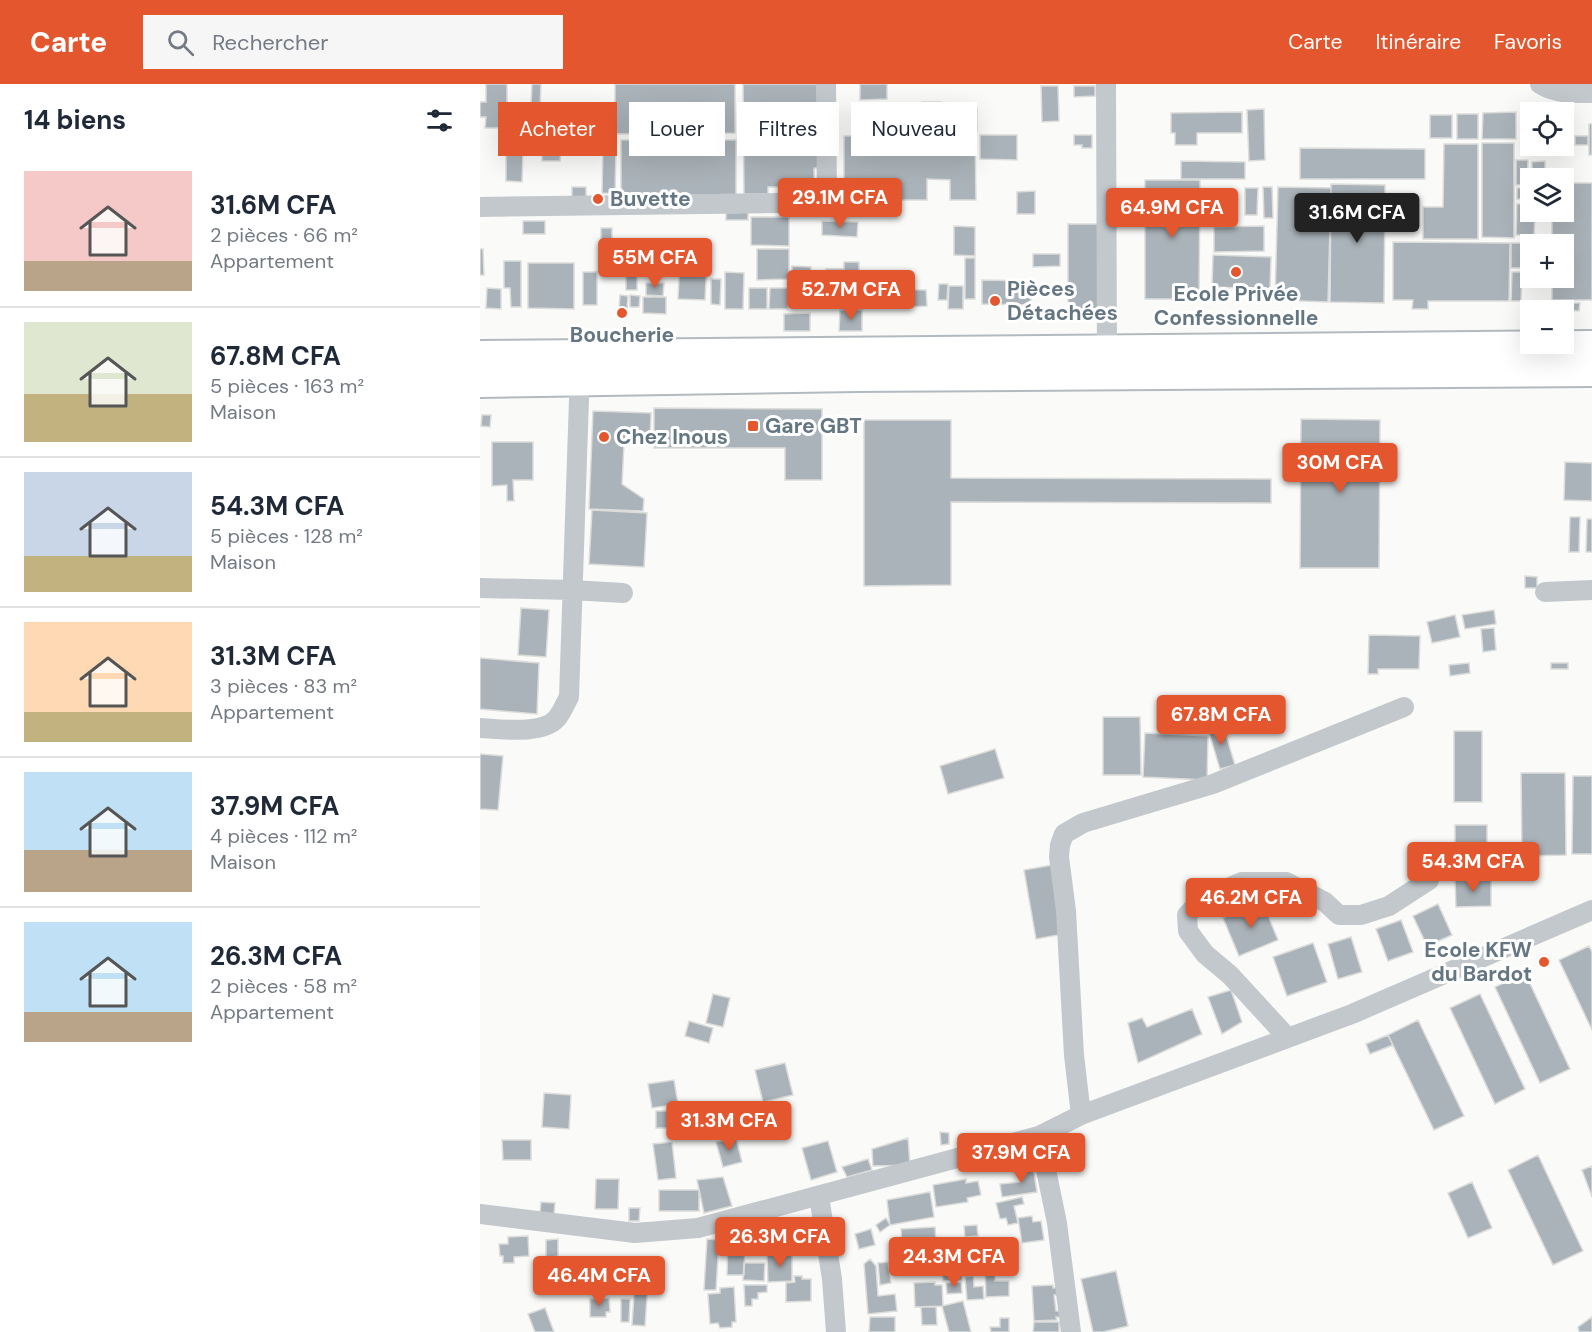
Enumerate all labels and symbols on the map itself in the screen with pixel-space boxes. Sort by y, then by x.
pin: 29.1M CFA [771,178,909,229]
place label: Buvette [610,185,691,213]
pin: 64.9M CFA [1103,188,1241,239]
marker: Buvette [591,192,605,206]
pin: 31.6M CFA [1288,193,1426,244]
pin: 55M CFA [600,238,710,289]
marker: Ecole Privée Confessionnelle [1229,265,1243,279]
pin: 52.7M CFA [782,270,920,321]
place label: Pièces Détachées [1007,275,1118,327]
place label: Ecole Privée Confessionnelle [1154,280,1318,332]
marker: Pièces Détachées [988,294,1002,308]
marker: Boucherie [615,306,629,320]
place label: Boucherie [570,321,674,349]
place label: Gare GBT [765,412,862,440]
marker: Gare GBT [746,419,760,433]
place label: Chez Inous [616,423,728,451]
marker: Chez Inous [597,430,611,444]
pin: 30M CFA [1285,443,1395,494]
pin: 67.8M CFA [1152,695,1290,746]
pin: 54.3M CFA [1404,842,1542,893]
pin: 46.2M CFA [1182,878,1320,929]
place label: Ecole KFW du Bardot [1424,936,1532,988]
marker: Ecole KFW du Bardot [1537,955,1551,969]
pin: 31.3M CFA [660,1101,798,1152]
pin: 37.9M CFA [952,1133,1090,1184]
pin: 26.3M CFA [711,1217,849,1268]
pin: 24.3M CFA [885,1237,1023,1288]
pin: 46.4M CFA [530,1256,668,1307]

